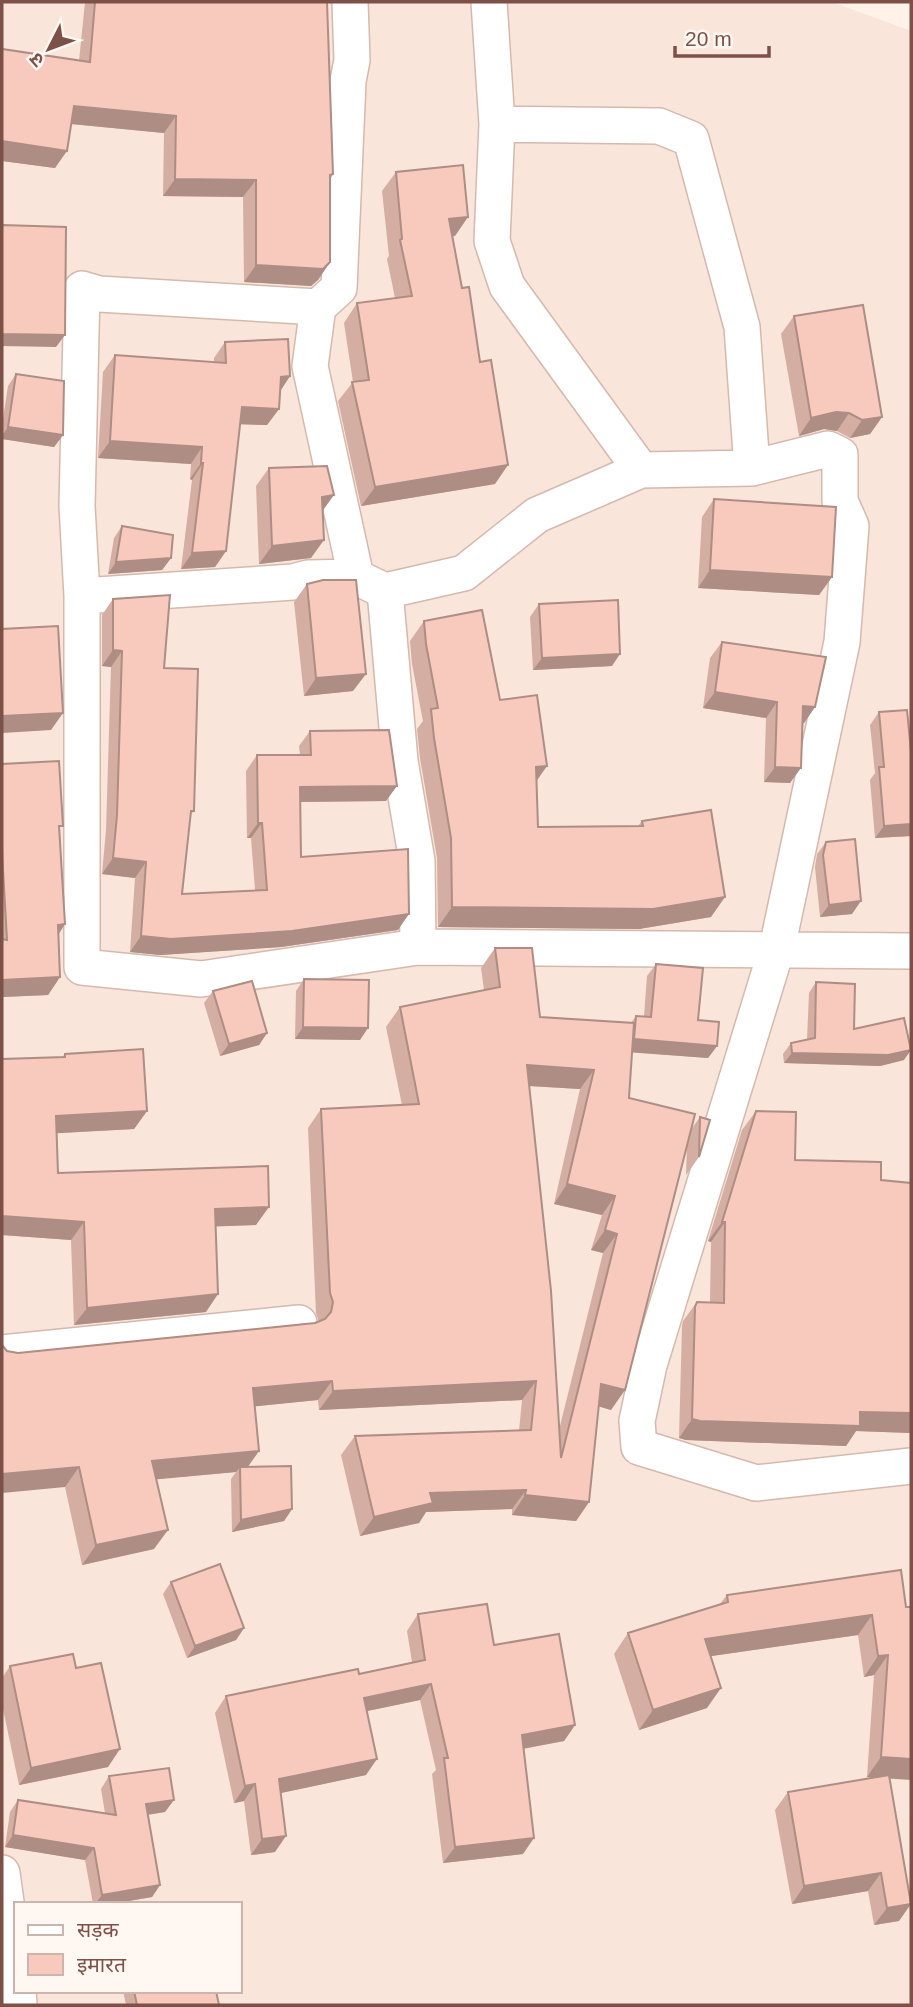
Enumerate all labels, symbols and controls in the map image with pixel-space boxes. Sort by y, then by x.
north arrow [14,14,84,84]
scale bar [675,14,769,58]
text: 20 m [685,27,732,50]
text: उ [25,48,48,71]
legend [14,1902,242,1993]
text: सड़क [77,1918,119,1941]
text: इमारत [77,1953,127,1976]

